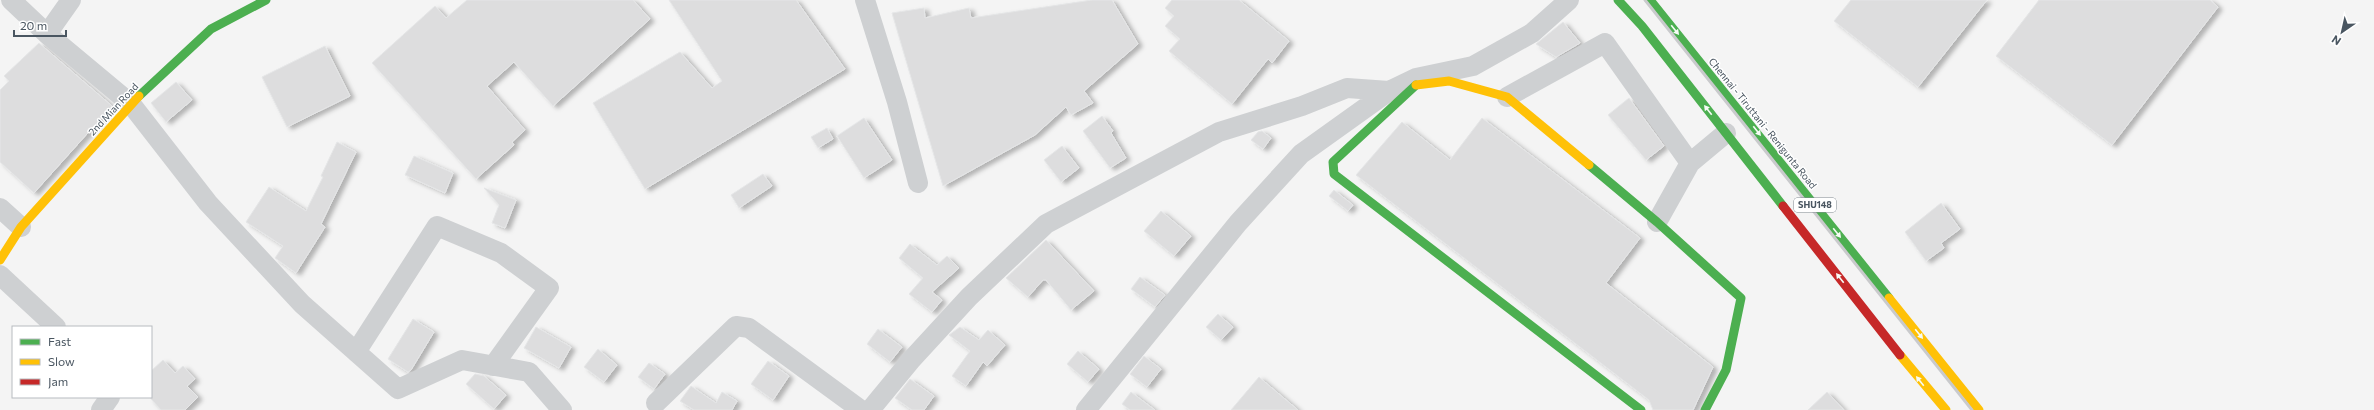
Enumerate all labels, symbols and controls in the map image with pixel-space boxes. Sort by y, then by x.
scale bar [14,12,66,38]
north arrow [2322,12,2362,52]
text: 20 m [20,18,47,32]
one-way arrow [1670,25,1679,36]
text: N [2329,33,2343,48]
street label: Chennai - Tiruttani - Renigunta Road [1706,55,1820,191]
street label: 2nd Mian Road [86,80,141,138]
one-way arrow [1704,104,1713,115]
one-way arrow [1752,126,1761,137]
road number: SHU148 [1794,198,1836,212]
one-way arrow [1833,228,1841,239]
one-way arrow [1836,273,1844,284]
legend [12,326,152,398]
one-way arrow [1914,329,1923,340]
text: Fast [48,334,71,348]
text: Slow [48,354,75,368]
text: Jam [48,374,68,389]
one-way arrow [1916,375,1925,386]

